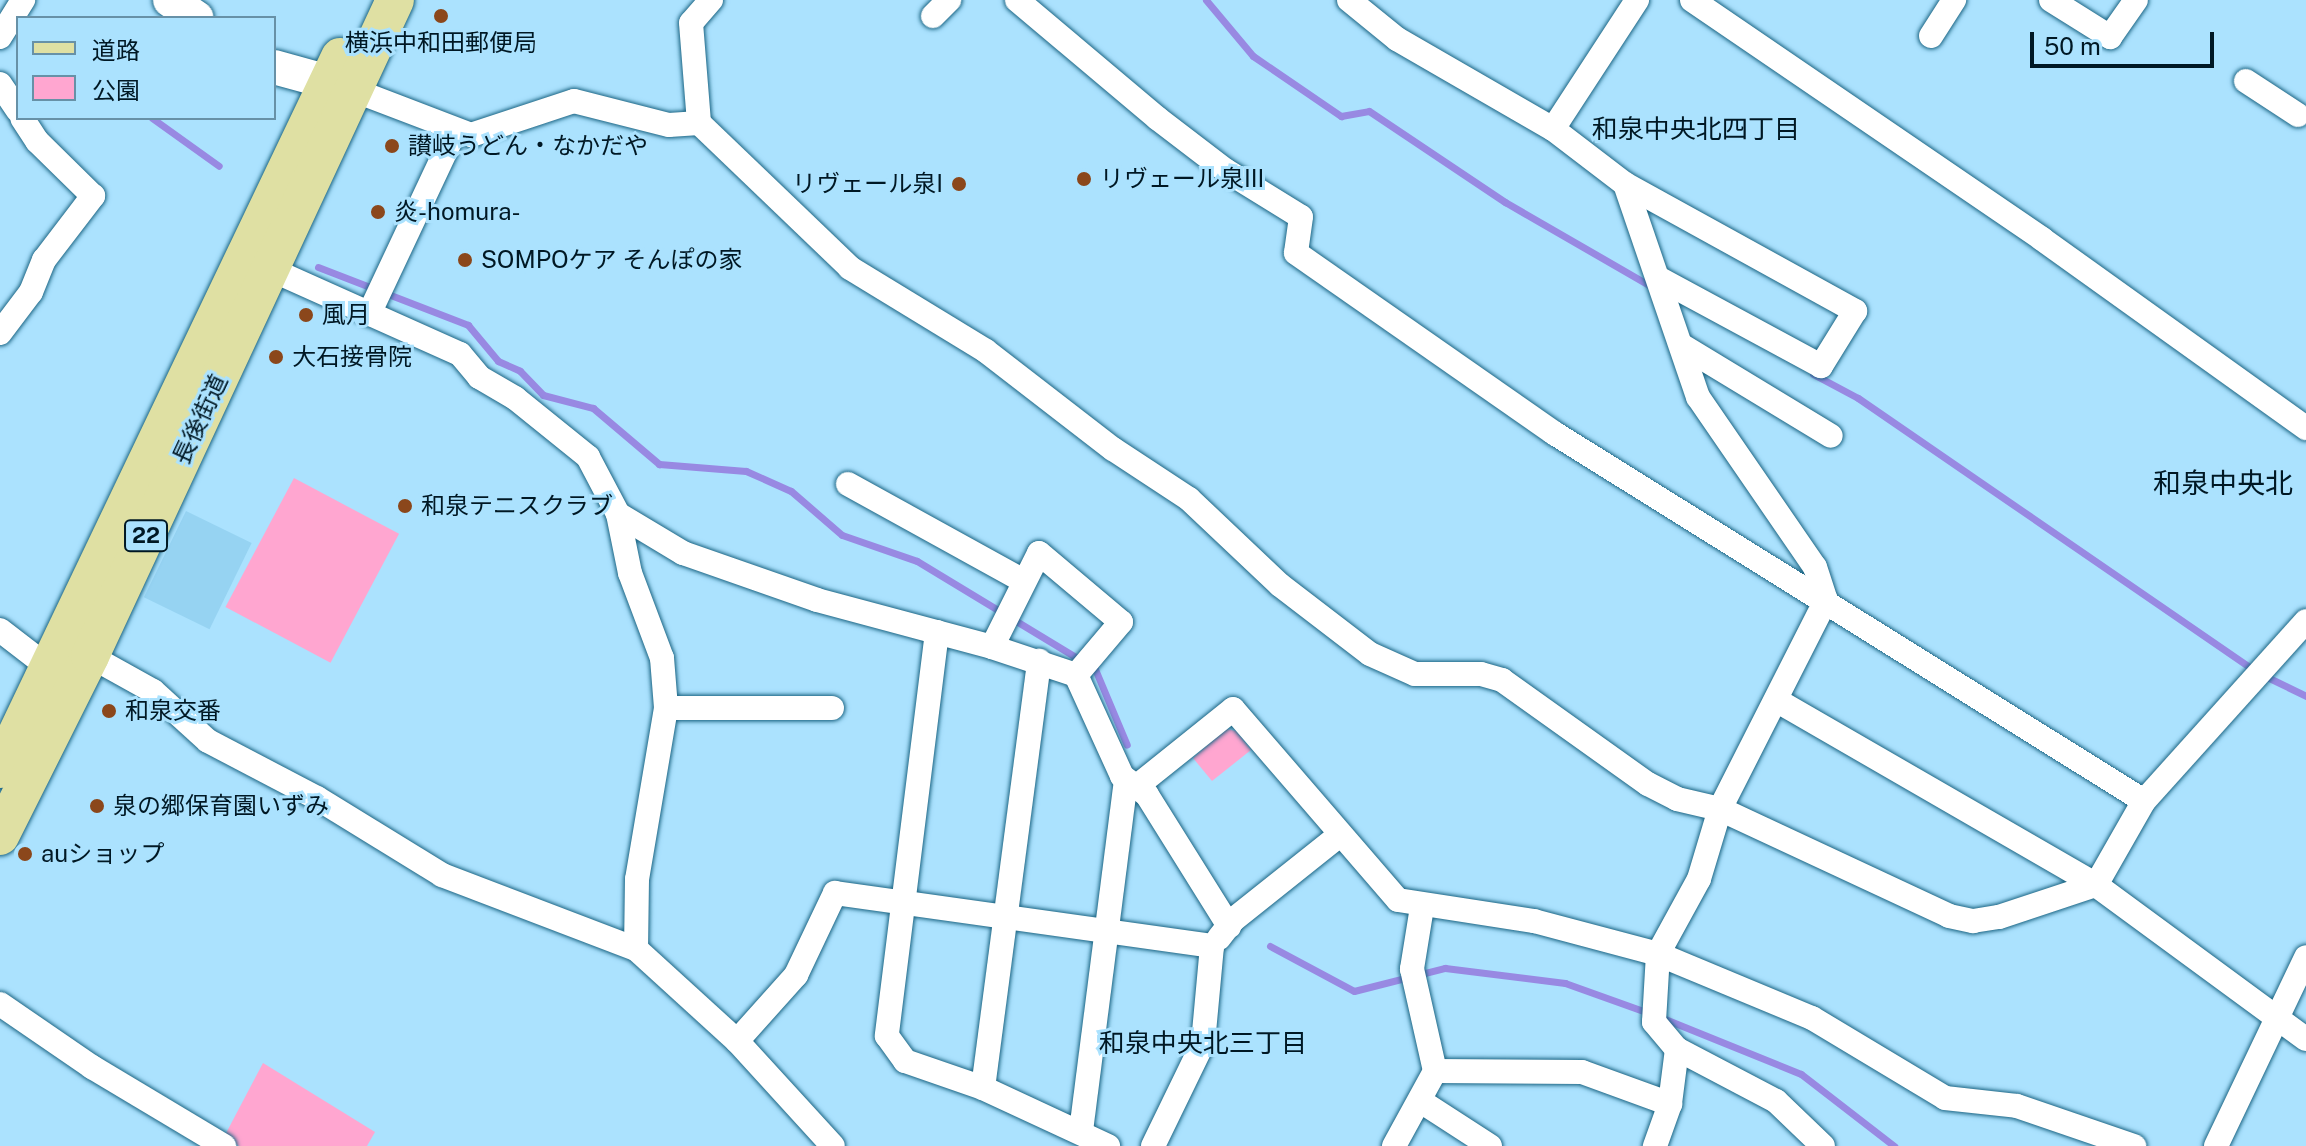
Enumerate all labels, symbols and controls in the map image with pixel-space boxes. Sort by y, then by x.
marker: 横浜中和田郵便局 [432,7,450,25]
legend [16,16,276,120]
scale bar [2034,16,2218,66]
place label: 横浜中和田郵便局 [345,29,537,57]
text: 50 m [2044,32,2101,60]
text: 道路 [92,36,140,64]
text: 公園 [92,76,140,104]
district label: 和泉中央北四丁目 [1592,113,1800,145]
place label: 讃岐うどん・なかだや [408,132,648,160]
marker: 讃岐うどん・なかだや [383,137,401,155]
place label: リヴェール泉III [1100,165,1264,193]
place label: リヴェール泉I [792,170,943,198]
marker: リヴェール泉III [1075,170,1093,188]
marker: リヴェール泉I [950,175,968,193]
place label: 炎-homura- [394,198,521,226]
marker: 炎-homura- [369,203,387,221]
place label: SOMPOケア そんぽの家 [481,246,742,274]
marker: SOMPOケア そんぽの家 [456,251,474,269]
place label: 風月 [322,301,370,329]
marker: 風月 [297,306,315,324]
place label: 大石接骨院 [292,343,412,371]
marker: 大石接骨院 [267,348,285,366]
street label: 長後街道 [167,369,233,469]
district label: 和泉中央北 [2153,466,2293,500]
place label: 和泉テニスクラブ [421,492,613,520]
marker: 和泉テニスクラブ [396,497,414,515]
road number: 22 [124,518,168,554]
place label: 和泉交番 [125,697,221,725]
marker: 和泉交番 [100,702,118,720]
place label: 泉の郷保育園いずみ [113,792,329,820]
marker: 泉の郷保育園いずみ [88,797,106,815]
place label: auショップ [41,840,164,868]
marker: auショップ [16,845,34,863]
district label: 和泉中央北三丁目 [1099,1027,1307,1059]

